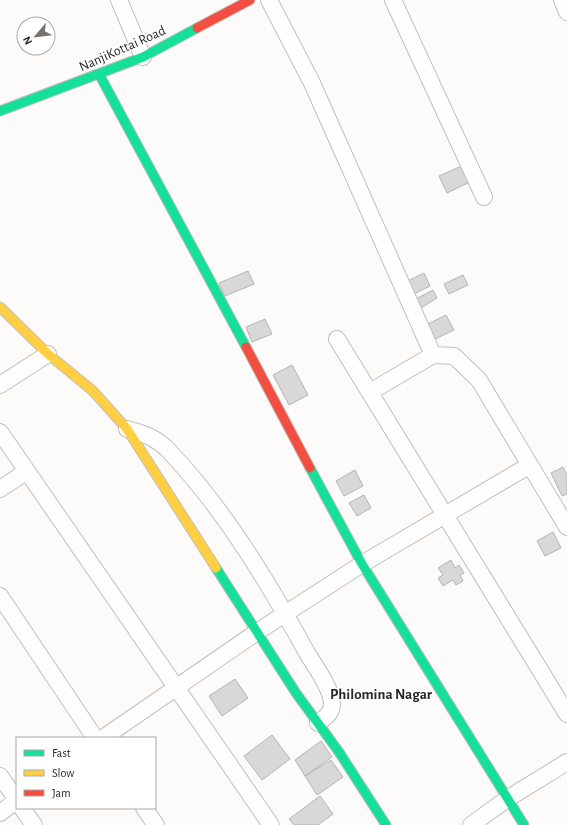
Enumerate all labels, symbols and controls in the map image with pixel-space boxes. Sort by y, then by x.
north arrow [16,16,56,56]
street label: NanjiKottai Road [77,24,168,74]
text: N [21,34,34,46]
district label: Philomina Nagar [330,687,433,702]
legend [16,737,156,809]
text: Fast [52,747,71,759]
text: Slow [52,767,74,779]
text: Jam [52,787,71,799]

